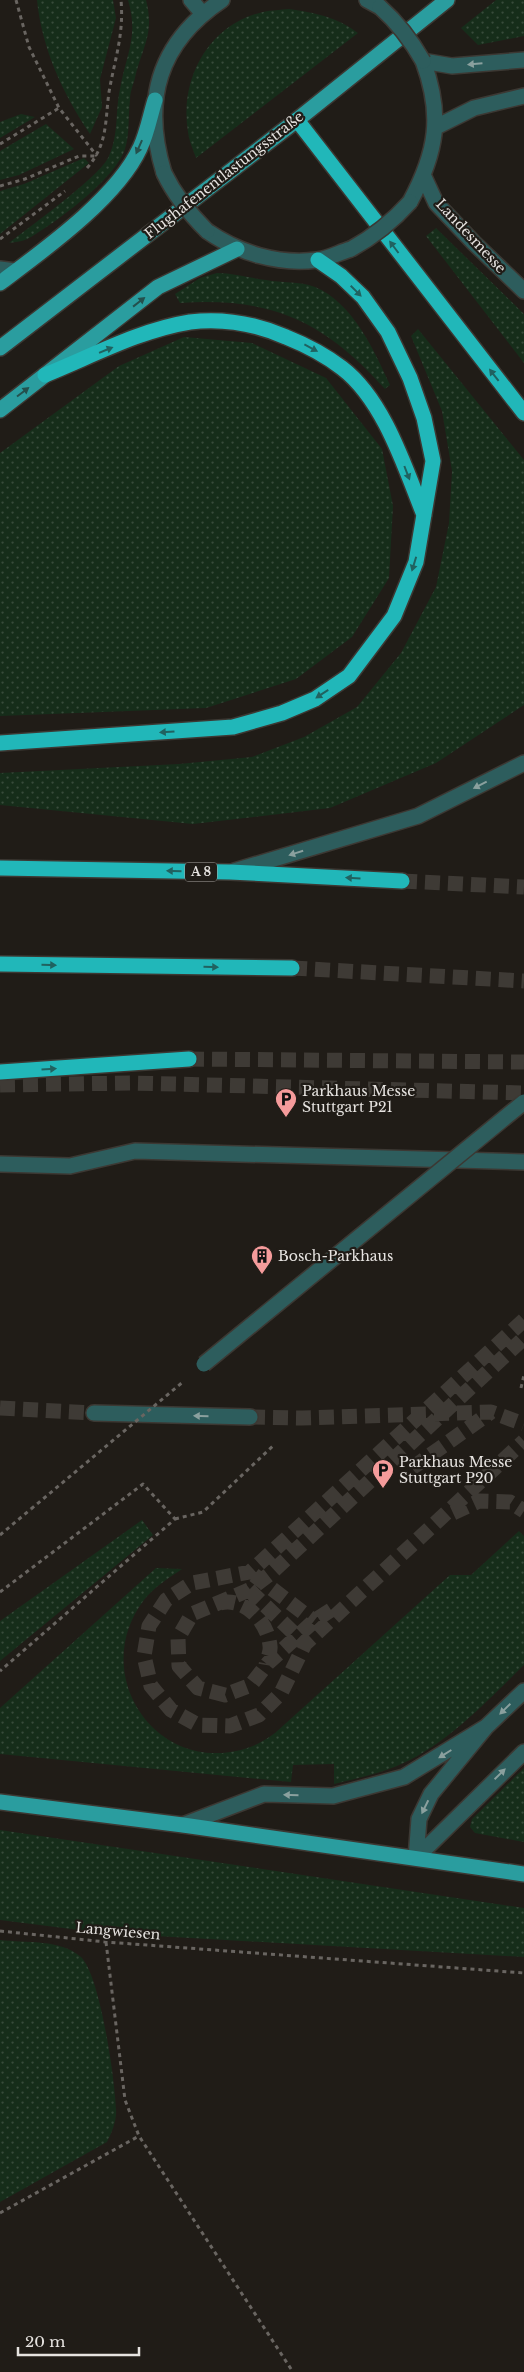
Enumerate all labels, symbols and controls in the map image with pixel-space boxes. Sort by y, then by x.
one-way arrow [467,60,483,68]
street label: Flughafenentlastungsstraße [141,107,307,243]
one-way arrow [135,140,143,154]
street label: Landesmesse [432,195,510,277]
one-way arrow [389,240,399,254]
one-way arrow [350,284,362,296]
one-way arrow [132,297,145,308]
one-way arrow [303,344,318,352]
one-way arrow [99,346,114,353]
one-way arrow [489,368,499,382]
one-way arrow [16,387,29,398]
one-way arrow [404,466,412,480]
one-way arrow [410,557,418,572]
one-way arrow [316,689,329,698]
one-way arrow [158,728,174,736]
one-way arrow [473,781,488,789]
one-way arrow [288,849,303,857]
road number: A 8 [185,862,217,882]
one-way arrow [165,867,181,875]
one-way arrow [345,874,361,882]
one-way arrow [41,961,57,969]
one-way arrow [203,963,219,971]
one-way arrow [41,1064,57,1072]
place label: Parkhaus Messe Stuttgart P21 [302,1082,415,1116]
parking icon: Parkhaus Messe Stuttgart P21 [274,1087,298,1118]
building icon: Bosch-Parkhaus [250,1244,274,1275]
place label: Bosch-Parkhaus [278,1247,393,1265]
one-way arrow [193,1411,209,1419]
place label: Parkhaus Messe Stuttgart P20 [399,1453,512,1487]
parking icon: Parkhaus Messe Stuttgart P20 [371,1458,395,1489]
one-way arrow [499,1703,511,1715]
one-way arrow [438,1749,452,1758]
one-way arrow [494,1768,506,1780]
one-way arrow [283,1790,299,1798]
one-way arrow [420,1800,429,1815]
street label: Langwiesen [75,1918,161,1944]
scale bar [18,2324,139,2356]
text: 20 m [25,2332,65,2351]

